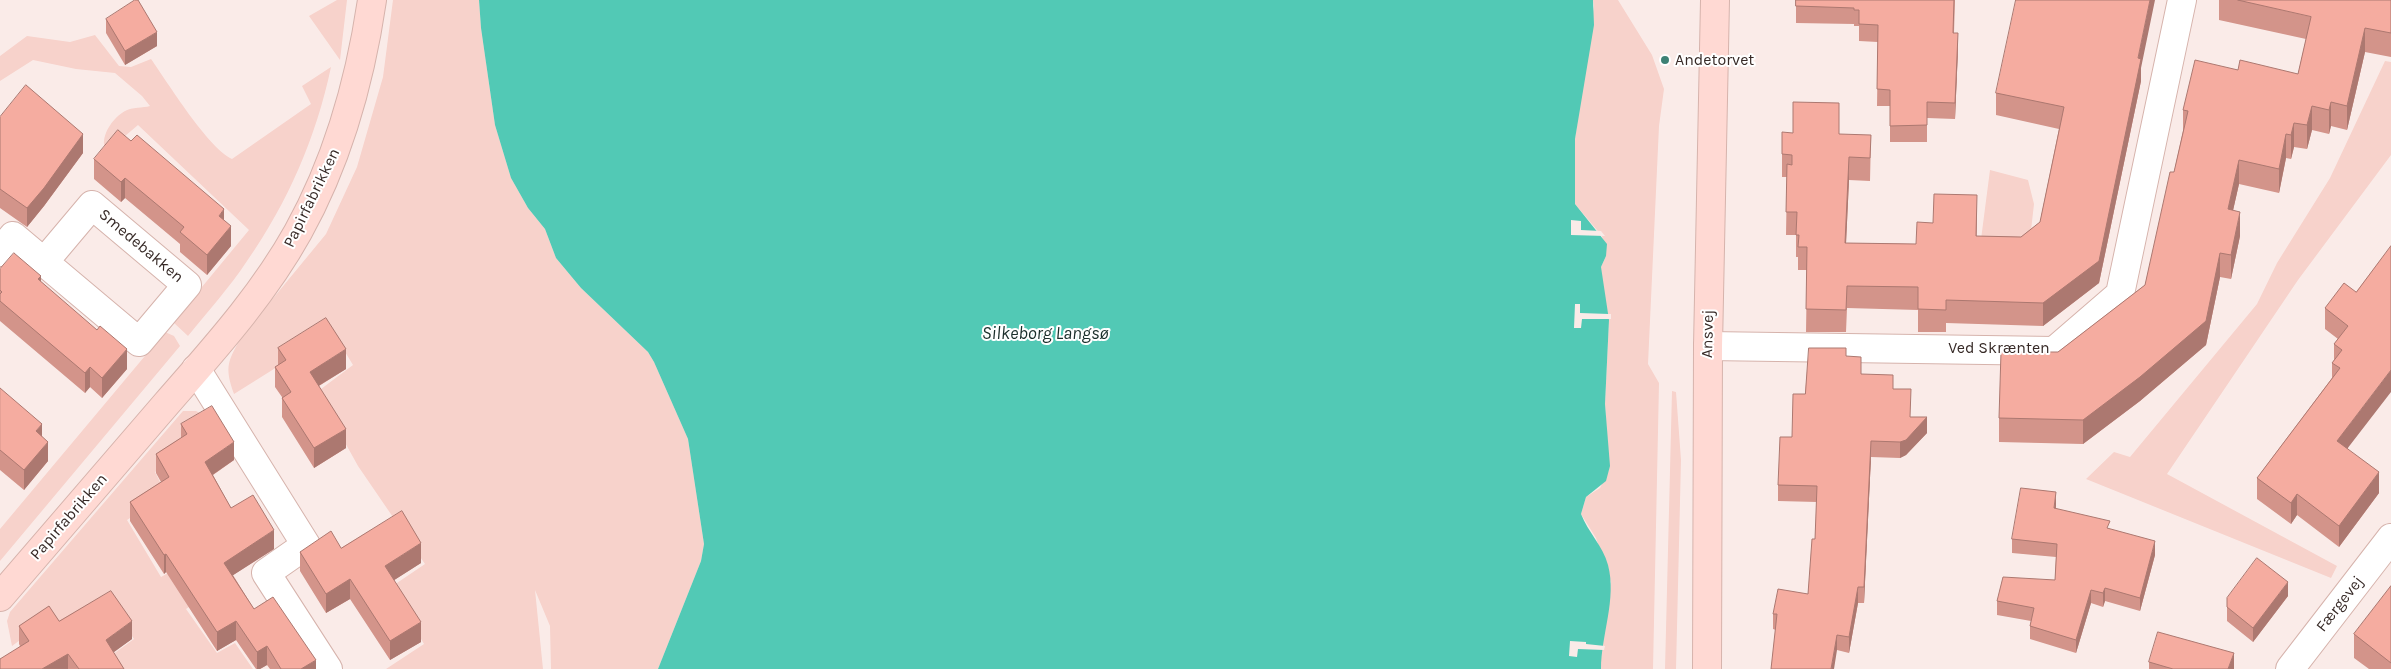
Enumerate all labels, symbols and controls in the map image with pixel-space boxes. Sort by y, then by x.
place label: Andetorvet [1675,50,1754,70]
marker: Andetorvet [1659,54,1671,66]
street label: Papirfabrikken [280,145,344,251]
street label: Smedebakken [95,205,187,287]
street label: Ansvej [1698,310,1718,358]
water label: Silkeborg Langsø [982,323,1108,345]
street label: Ved Skrænten [1948,338,2050,358]
street label: Papirfabrikken [26,470,112,564]
street label: Færgevej [2312,572,2368,636]

